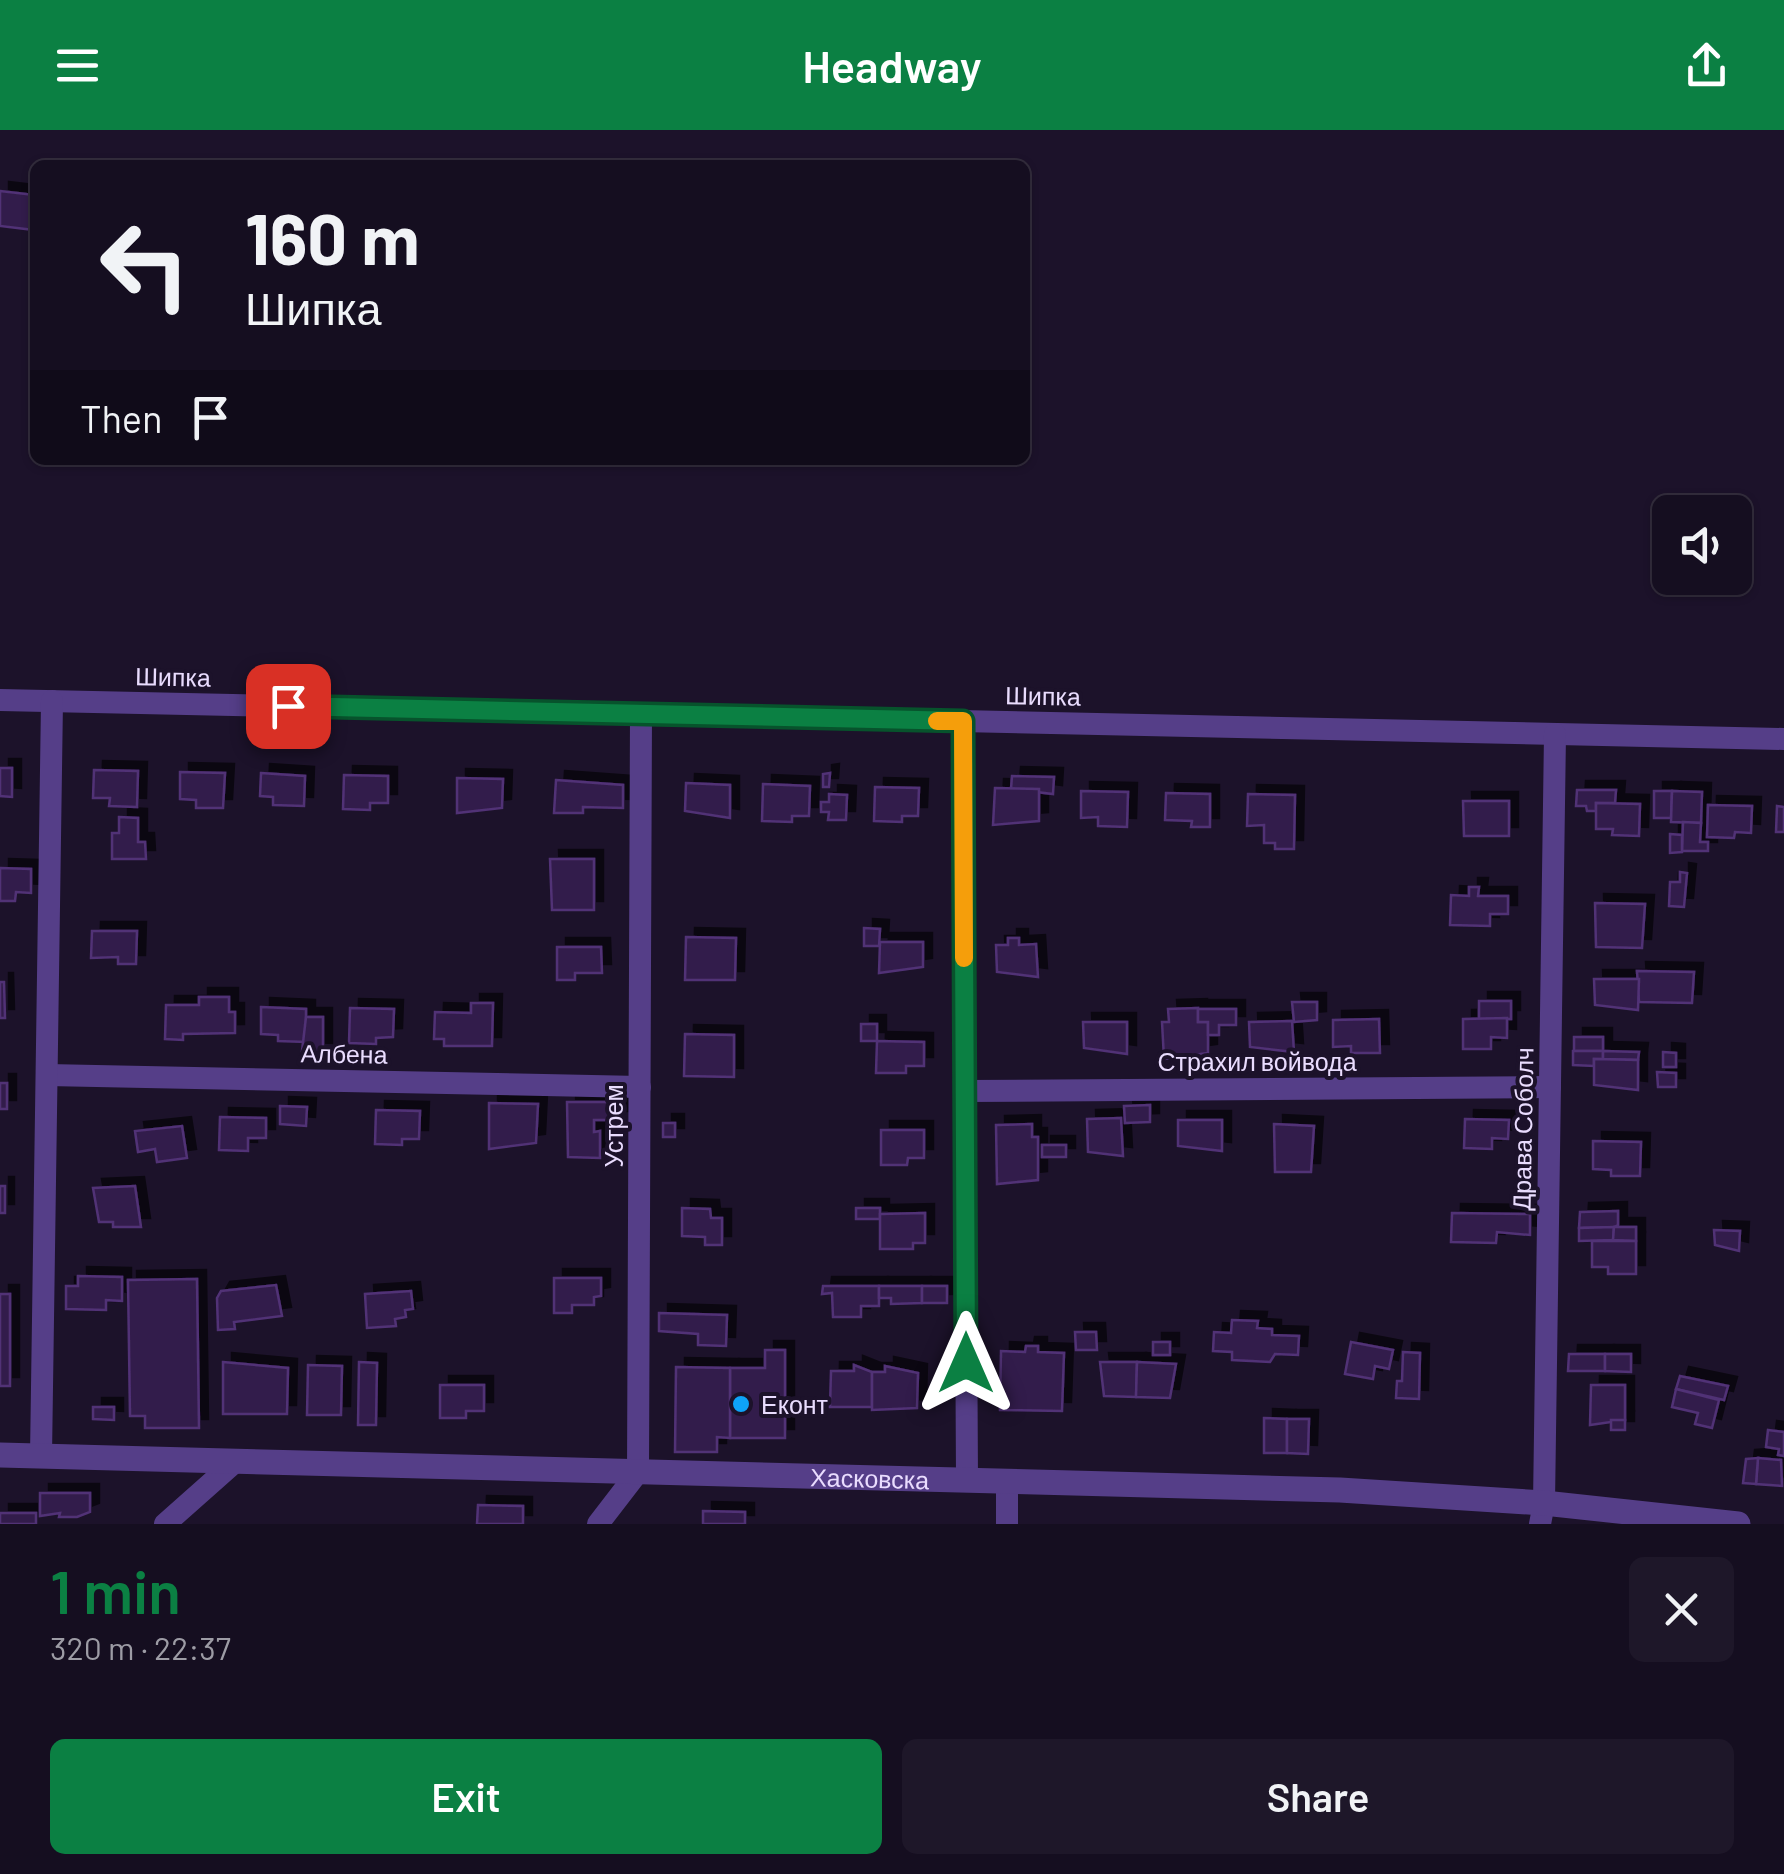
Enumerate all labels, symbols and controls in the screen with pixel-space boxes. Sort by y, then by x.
icon: menu [50,38,105,93]
text: Headway [802,38,982,92]
icon: share [1679,38,1734,93]
text: 160 m [245,195,420,279]
icon: left [80,200,210,330]
text: Шипка [245,280,381,334]
icon: arrive [183,390,238,445]
text: Then [80,395,163,441]
map controls [1652,495,1752,595]
button: sound [1652,495,1752,595]
street label: Шипка [135,660,211,692]
pin [246,664,331,749]
icon: arrive [261,679,316,734]
street label: Шипка [1005,679,1081,711]
street label: Албена [300,1037,388,1069]
street label: Страхил войвода [1157,1046,1357,1076]
street label: Драва Соболч [1506,1047,1538,1211]
street label: Устрем [598,1084,628,1168]
position arrow [914,1311,1018,1415]
place label: Еконт [761,1389,829,1419]
marker: Еконт [730,1393,752,1415]
street label: Хасковска [810,1461,930,1494]
text: 1 min [50,1554,181,1626]
button: close [1629,1557,1734,1662]
text: 320 m · 22:37 [50,1628,231,1666]
button: Exit [50,1739,882,1854]
button: Share [902,1739,1734,1854]

